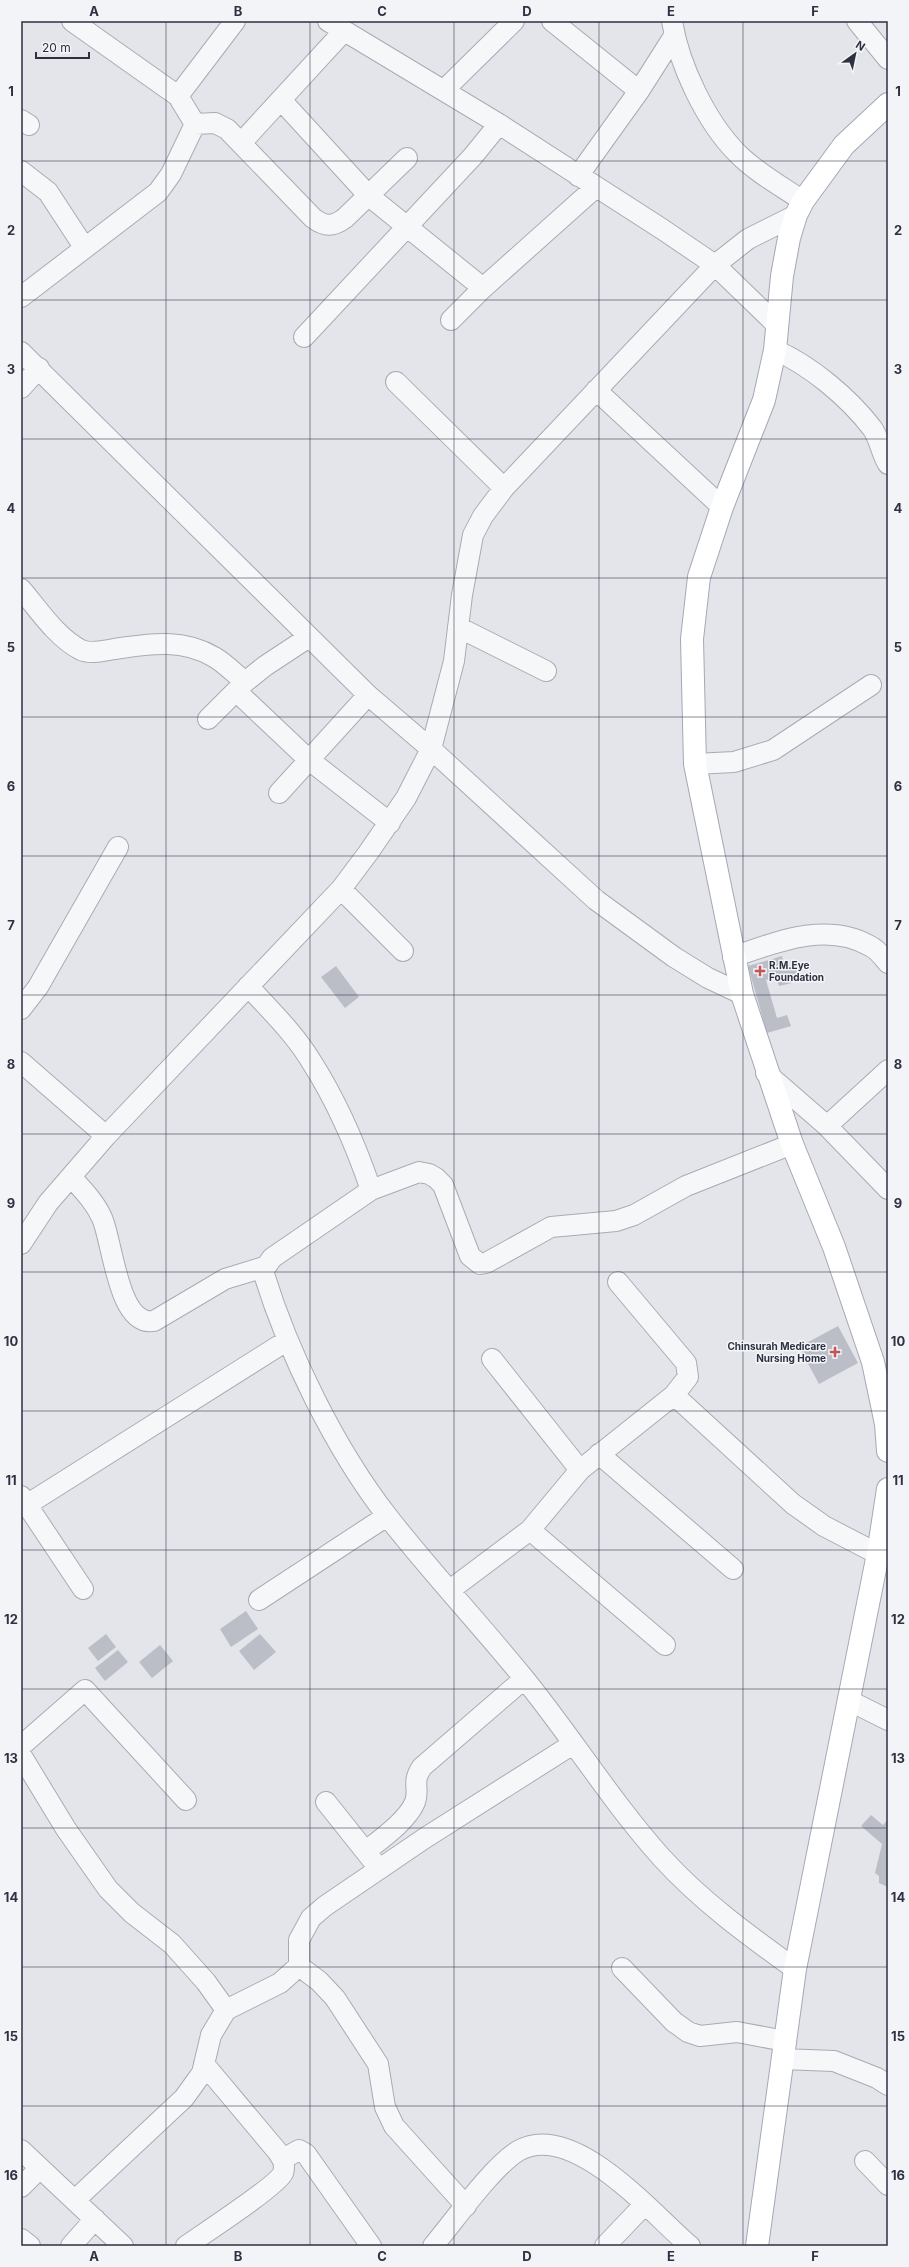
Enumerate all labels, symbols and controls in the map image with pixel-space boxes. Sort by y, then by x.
text: A [89,3,99,19]
text: B [234,3,243,19]
text: C [377,3,387,19]
text: D [522,3,532,19]
text: E [667,3,675,19]
text: F [811,3,819,19]
scale bar [36,34,89,60]
north arrow [835,34,875,74]
text: N [853,37,868,54]
text: 20 m [42,40,71,55]
text: 1 [8,83,14,99]
text: 1 [895,83,901,99]
text: 2 [7,222,15,238]
text: 2 [894,222,902,238]
text: 3 [7,361,15,377]
text: 3 [894,361,902,377]
text: 4 [7,500,16,516]
text: 4 [894,500,903,516]
text: 5 [7,639,15,655]
text: 5 [894,639,902,655]
text: 6 [7,778,15,794]
text: 6 [894,778,902,794]
text: 7 [7,917,15,933]
text: 7 [894,917,902,933]
place label: R.M.Eye Foundation [769,959,824,983]
marker: R.M.Eye Foundation [754,965,766,977]
text: 8 [7,1056,15,1072]
text: 8 [894,1056,902,1072]
text: 9 [7,1195,15,1211]
text: 9 [894,1195,902,1211]
text: 10 [4,1333,18,1349]
text: 10 [891,1333,905,1349]
place label: Chinsurah Medicare Nursing Home [727,1340,826,1365]
marker: Chinsurah Medicare Nursing Home [829,1346,841,1358]
text: 11 [5,1472,17,1488]
text: 11 [892,1472,904,1488]
text: 12 [4,1611,18,1627]
text: 12 [891,1611,905,1627]
text: 13 [4,1750,18,1766]
text: 13 [891,1750,905,1766]
text: 14 [4,1889,18,1905]
text: 14 [891,1889,905,1905]
text: 15 [4,2028,18,2044]
text: 15 [891,2028,905,2044]
text: 16 [4,2167,18,2183]
text: 16 [891,2167,905,2183]
text: A [89,2248,99,2264]
text: B [234,2248,243,2264]
text: C [377,2248,387,2264]
text: D [522,2248,532,2264]
text: E [667,2248,675,2264]
text: F [811,2248,819,2264]

